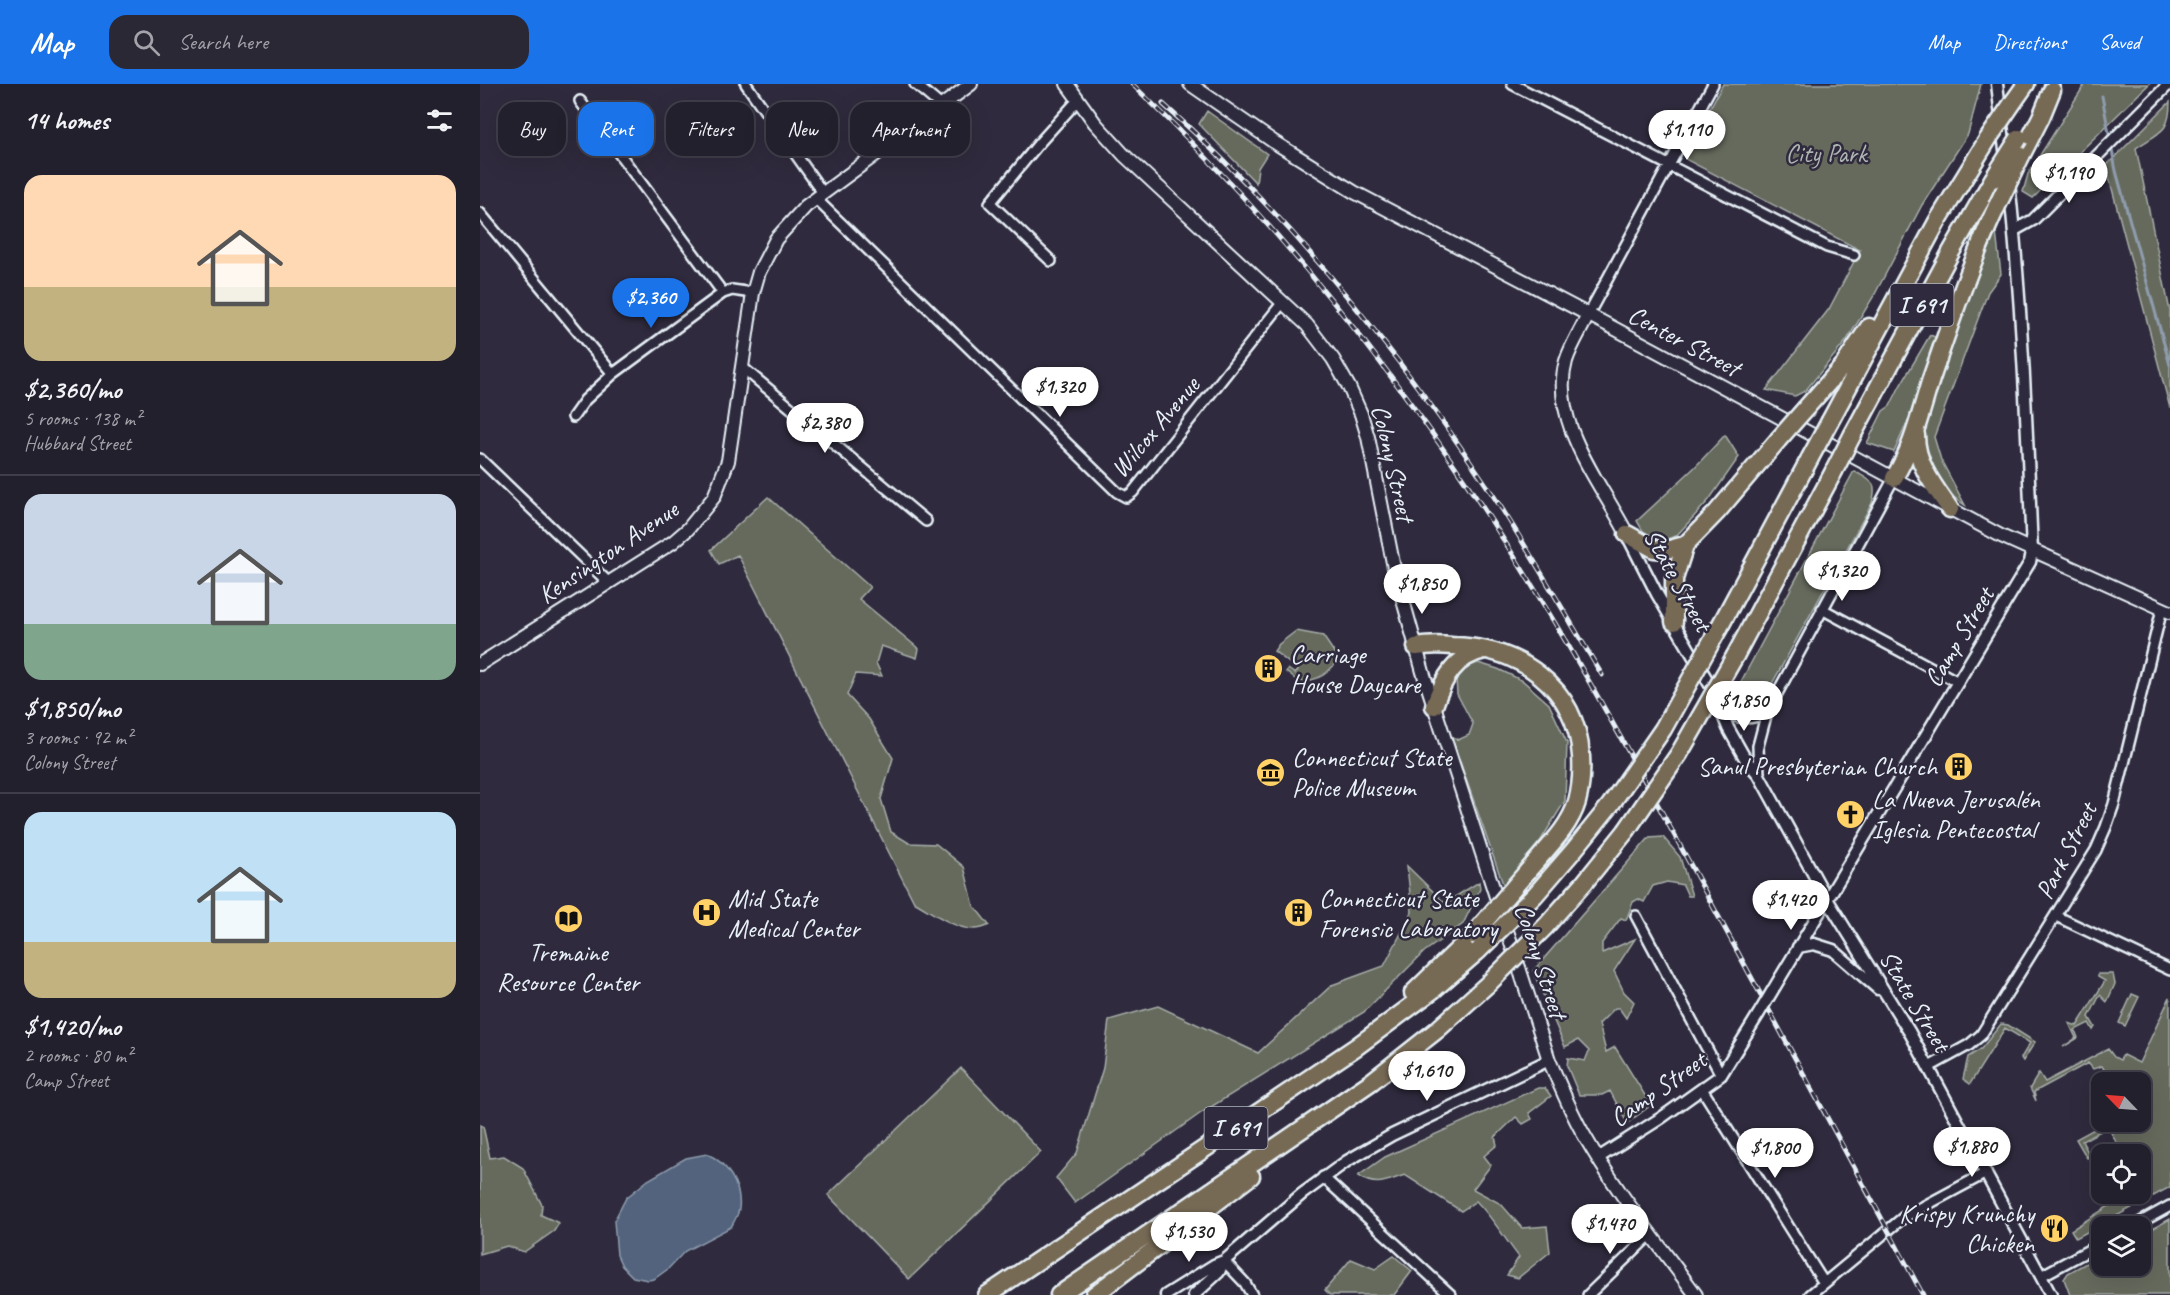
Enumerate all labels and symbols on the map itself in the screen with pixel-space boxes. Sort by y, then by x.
pin: $1,110 [1638,110,1736,161]
park label: City Park [1786,137,1869,170]
pin: $1,190 [2020,153,2118,204]
pin: $2,360 [602,278,700,329]
road number: I 691 [1890,284,1954,326]
street label: Center Street [1622,298,1748,386]
pin: $1,320 [1011,367,1109,418]
street label: Wilcox Avenue [1103,368,1208,484]
street label: Colony Street [1364,402,1423,528]
pin: $2,380 [776,403,874,454]
street label: Kensington Avenue [532,492,686,611]
street label: State Street [1636,523,1721,639]
pin: $1,320 [1793,551,1891,602]
pin: $1,850 [1373,564,1471,615]
street label: Camp Street [1916,579,2003,693]
place label: Carriage House Daycare [1290,638,1422,701]
building icon: Carriage House Daycare [1253,653,1285,685]
pin: $1,850 [1695,681,1793,732]
place label: Connecticut State Police Museum [1292,741,1453,804]
place label: Sanul Presbyterian Church [1697,750,1939,783]
building icon: Sanul Presbyterian Church [1942,750,1974,782]
museum icon: Connecticut State Police Museum [1255,756,1287,788]
place label: La Nueva Jerusalén Iglesia Pentecostal [1872,783,2041,846]
street label: Park Street [2028,795,2105,905]
church icon: La Nueva Jerusalén Iglesia Pentecostal [1835,798,1867,830]
pin: $1,420 [1742,880,1840,931]
place label: Mid State Medical Center [728,882,862,945]
place label: Connecticut State Forensic Laboratory [1319,882,1499,945]
hospital icon: Mid State Medical Center [691,897,723,929]
building icon: Connecticut State Forensic Laboratory [1282,897,1314,929]
street label: Colony Street [1507,900,1576,1026]
library icon: Tremaine Resource Center [552,902,584,934]
place label: Tremaine Resource Center [497,936,642,999]
street label: State Street [1872,944,1959,1060]
street label: Camp Street [1603,1042,1715,1134]
pin: $1,610 [1378,1051,1476,1102]
north arrow [2091,1072,2151,1132]
road number: I 691 [1204,1107,1268,1149]
pin: $1,880 [1923,1127,2021,1178]
pin: $1,800 [1726,1128,1824,1179]
place label: Krispy Krunchy Chicken [1899,1197,2036,1260]
pin: $1,470 [1561,1204,1659,1255]
pin: $1,530 [1140,1212,1238,1263]
restaurant icon: Krispy Krunchy Chicken [2039,1212,2071,1244]

